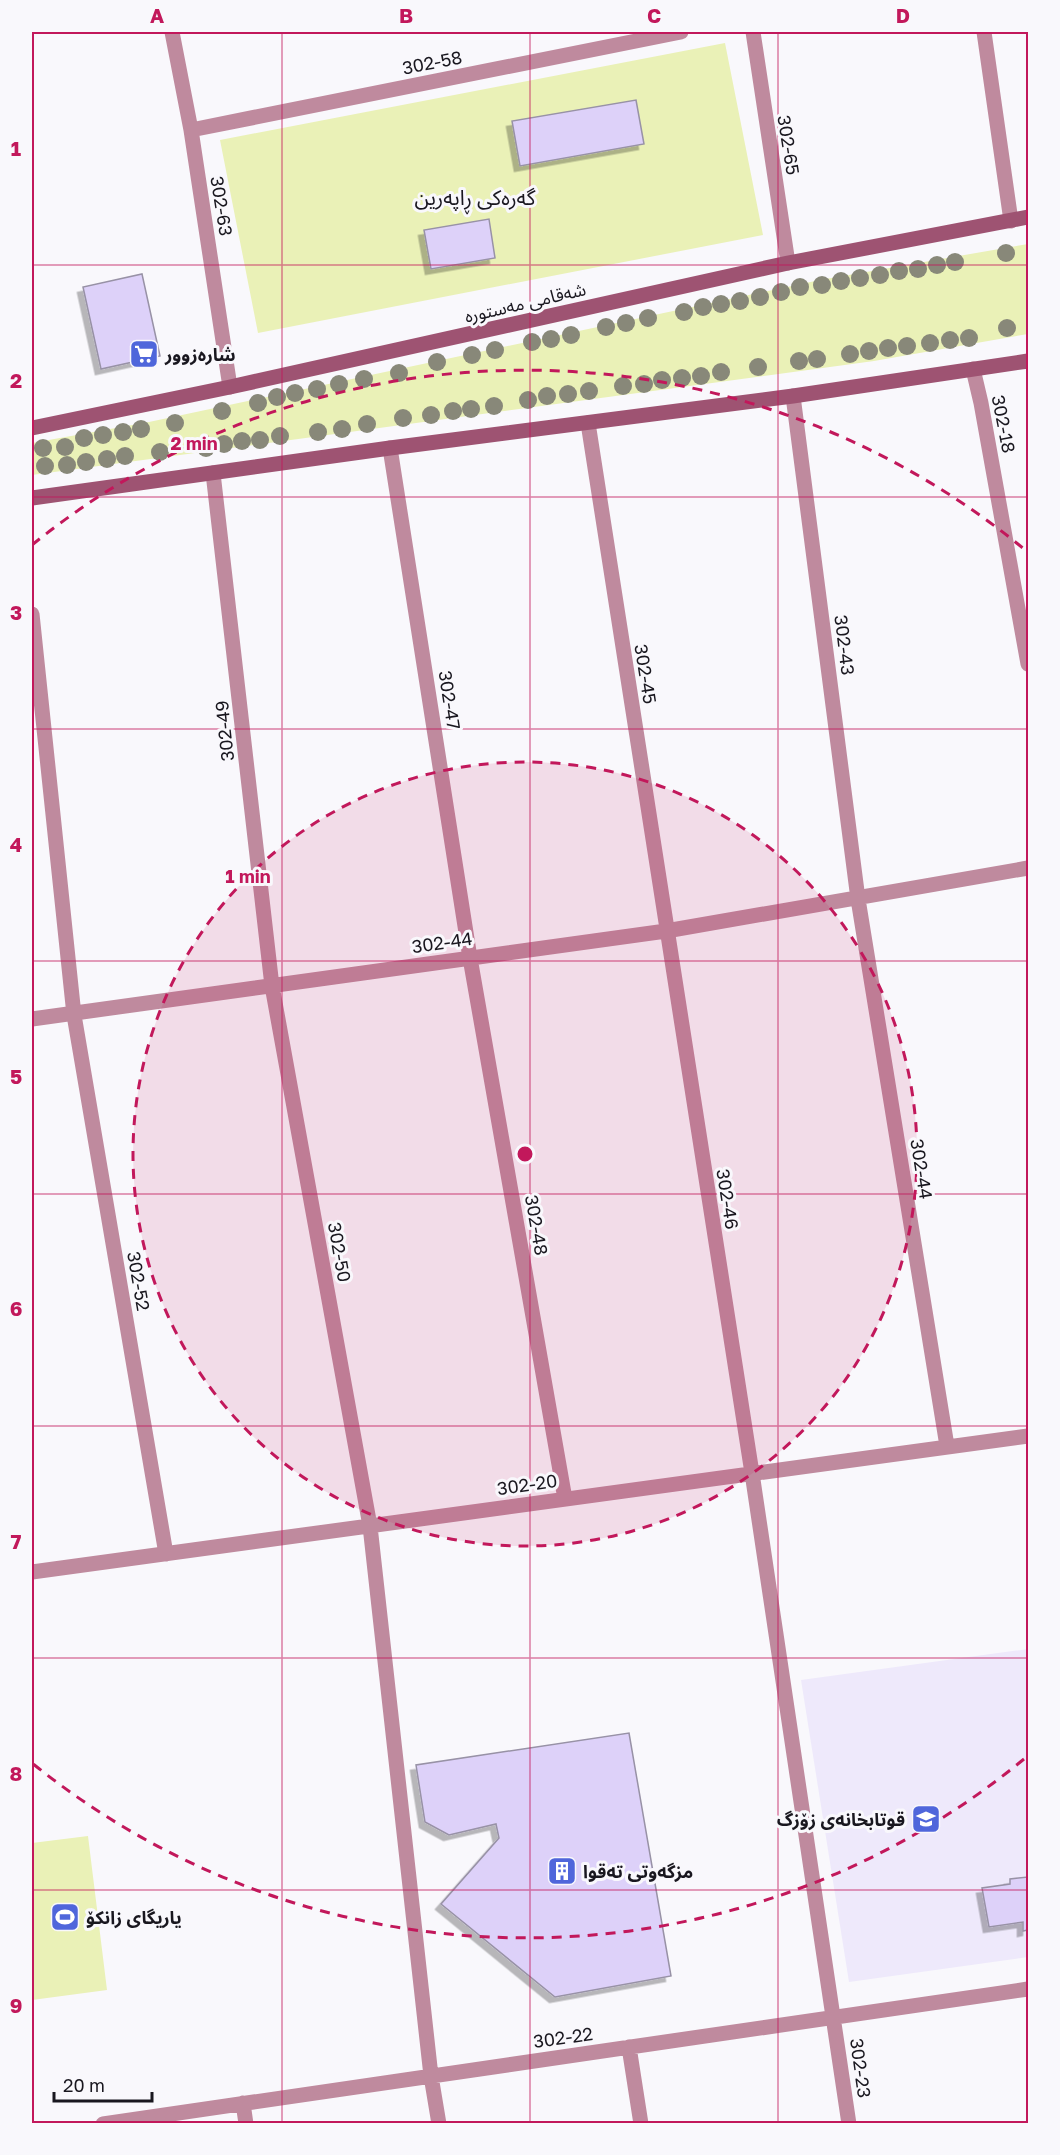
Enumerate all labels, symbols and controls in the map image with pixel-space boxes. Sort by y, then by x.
text: A [150,3,164,27]
text: B [399,3,413,27]
text: C [647,3,661,27]
text: D [896,3,910,27]
street label: 302-58 [400,45,464,79]
street label: 302-65 [773,113,805,177]
text: 1 [11,136,21,160]
street label: 302-63 [206,174,238,238]
district label: گەرەکی ڕاپەرین [415,184,536,215]
street label: شەقامی مەستورە [462,277,588,328]
supermarket icon: شارەزوور [128,338,160,370]
place label: شارەزوور [164,343,236,366]
text: 2 [10,368,22,392]
street label: 302-18 [988,393,1020,455]
text: 2 min [170,432,218,454]
text: 3 [10,600,22,624]
street label: 302-43 [830,614,860,676]
street label: 302-45 [630,642,662,706]
street label: 302-47 [434,669,466,731]
street label: 302-49 [210,700,238,762]
text: 4 [10,832,22,856]
text: 1 min [225,865,271,887]
street label: 302-44 [410,927,474,957]
text: 5 [10,1064,22,1088]
street label: 302-44 [906,1137,938,1201]
centre of rings [515,1144,535,1164]
street label: 302-46 [712,1167,744,1231]
street label: 302-48 [521,1193,553,1257]
street label: 302-50 [324,1220,356,1284]
street label: 302-52 [123,1250,155,1312]
text: 6 [10,1296,22,1320]
street label: 302-20 [495,1469,559,1499]
text: 7 [11,1529,22,1553]
text: 8 [10,1761,22,1785]
school or university icon: قوتابخانه‌ی زۆزگ [910,1803,942,1835]
place label: قوتابخانه‌ی زۆزگ [777,1808,905,1831]
building icon: مزگه‌وتی ته‌قوا [546,1855,578,1887]
place label: مزگه‌وتی ته‌قوا [583,1860,693,1883]
sports icon: یاریگای زانکۆ [49,1901,81,1933]
place label: یاریگای زانکۆ [86,1906,182,1929]
text: 9 [10,1993,22,2017]
street label: 302-22 [532,2022,594,2052]
street label: 302-23 [846,2037,876,2099]
scale bar [54,2065,152,2103]
text: 20 m [63,2074,105,2096]

